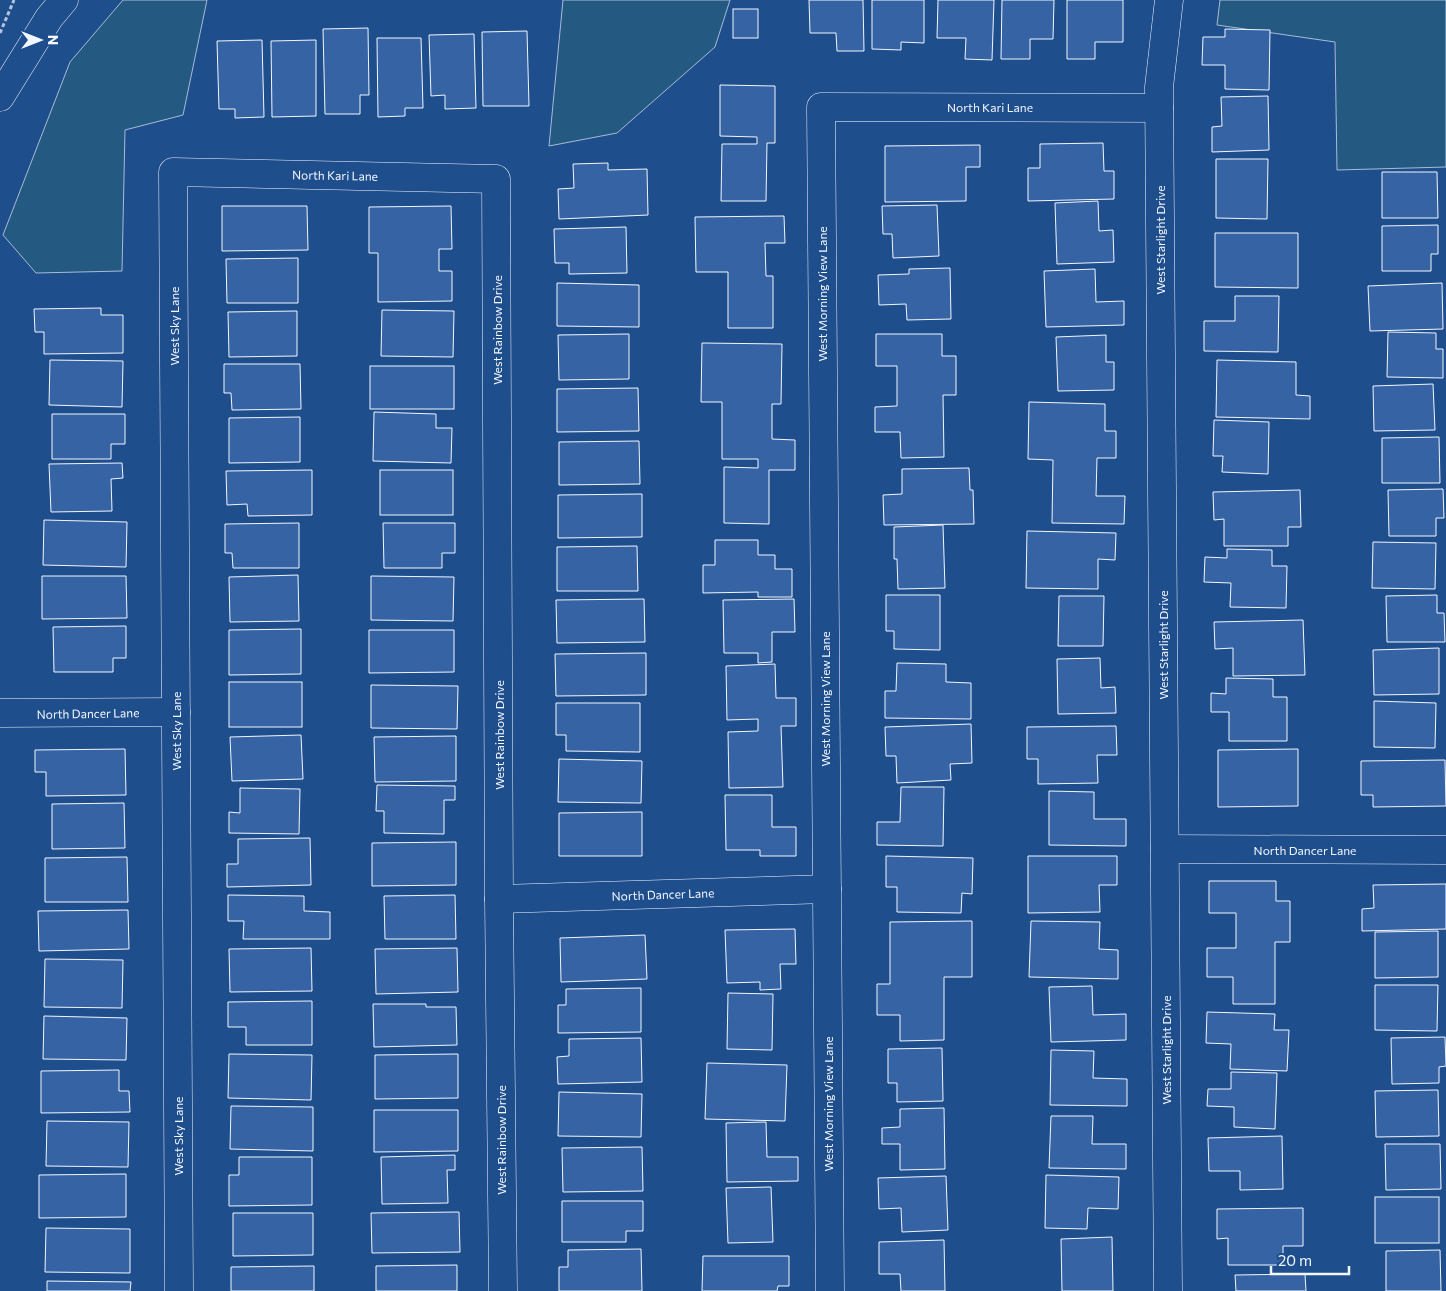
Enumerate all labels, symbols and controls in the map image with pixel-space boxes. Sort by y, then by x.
north arrow [15,15,65,65]
text: N [45,35,62,45]
street label: North Kari Lane [947,100,1033,114]
street label: North Kari Lane [292,167,378,183]
street label: West Starlight Drive [1153,185,1167,295]
street label: West Morning View Lane [815,226,829,362]
street label: West Rainbow Drive [490,275,504,385]
street label: West Sky Lane [167,287,181,365]
street label: West Starlight Drive [1156,590,1170,700]
street label: West Morning View Lane [818,631,832,767]
street label: West Rainbow Drive [492,680,506,790]
street label: West Sky Lane [169,692,183,770]
street label: North Dancer Lane [36,705,140,721]
street label: North Dancer Lane [1254,843,1356,857]
street label: North Dancer Lane [611,885,715,903]
street label: West Starlight Drive [1159,995,1173,1105]
street label: West Morning View Lane [821,1036,835,1172]
street label: West Rainbow Drive [494,1085,508,1195]
street label: West Sky Lane [171,1097,185,1175]
scale bar [1271,1244,1348,1276]
text: 20 m [1278,1251,1312,1269]

